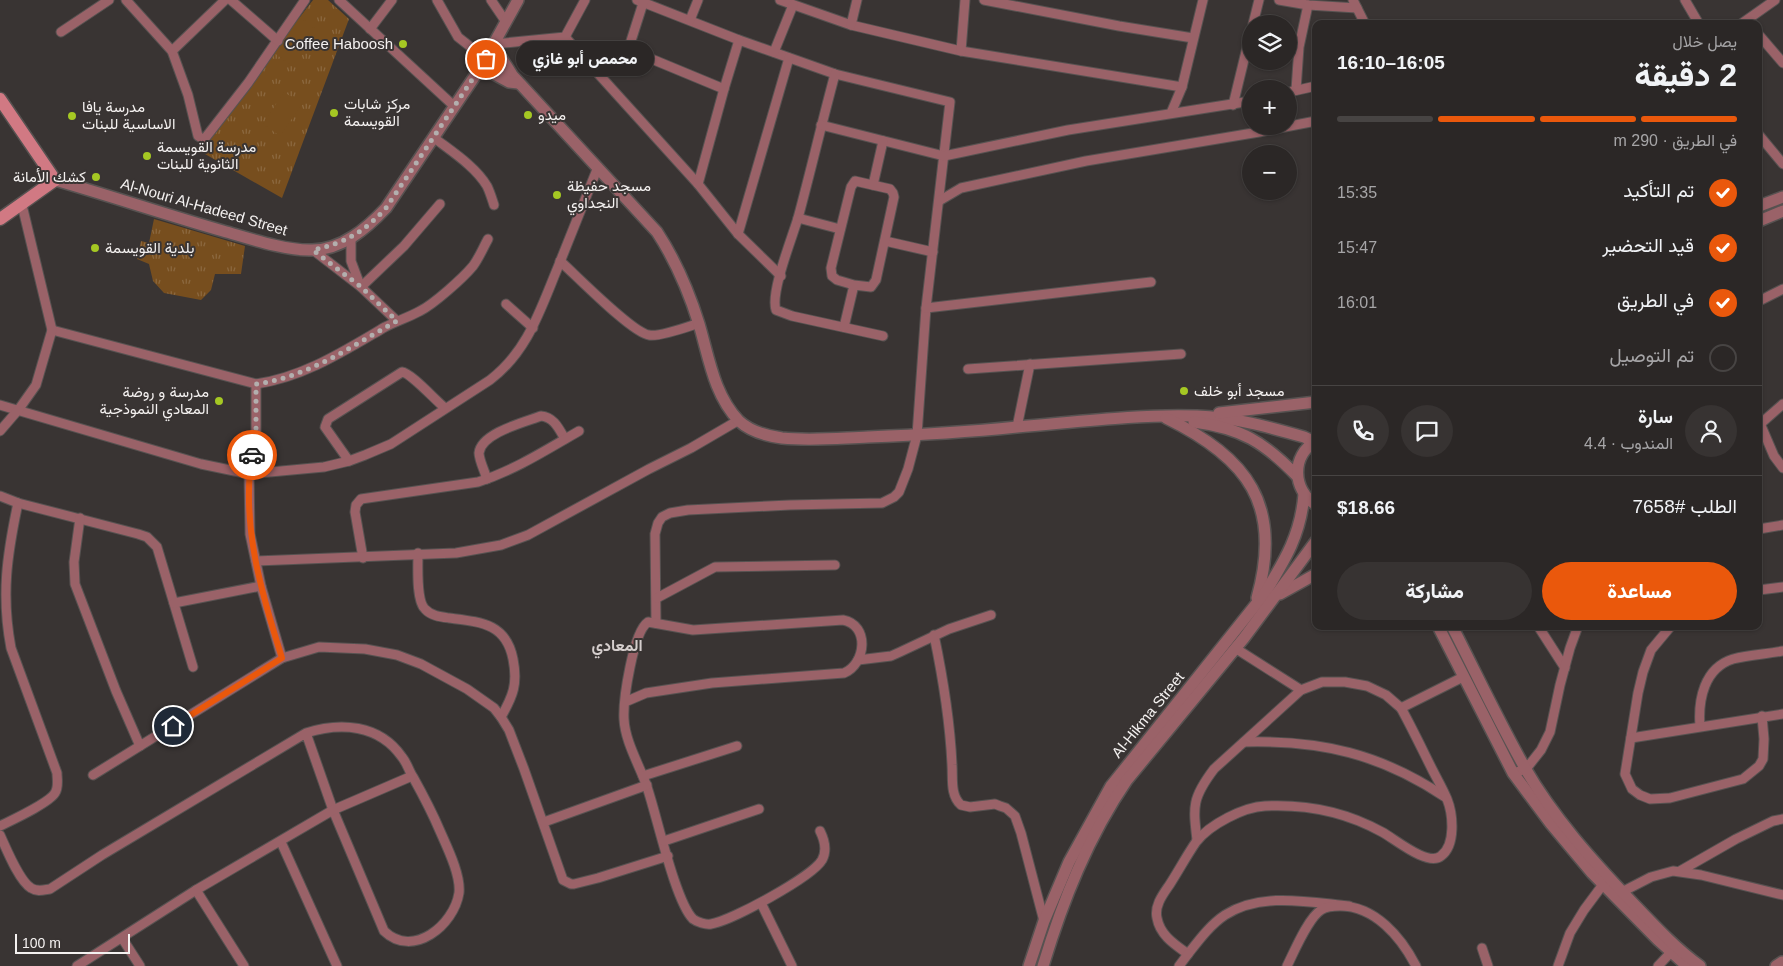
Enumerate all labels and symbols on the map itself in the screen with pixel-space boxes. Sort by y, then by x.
place label: Coffee Haboosh [285,35,393,52]
marker: Coffee Haboosh [397,38,409,50]
pin [465,38,507,80]
callout: محمص أبو غازي [516,42,654,76]
place label: مركز شابات القويسمة [344,95,410,130]
place label: مدرسة يافا الاساسية للبنات [82,98,175,133]
place label: ميدو [538,106,566,124]
marker: مركز شابات القويسمة [328,107,340,119]
marker: ميدو [522,109,534,121]
marker: مدرسة يافا الاساسية للبنات [66,110,78,122]
place label: مدرسة القويسمة الثانوية للبنات [157,138,256,173]
marker: مدرسة القويسمة الثانوية للبنات [141,150,153,162]
place label: كشك الأمانة [13,168,86,185]
marker: كشك الأمانة [90,171,102,183]
street label: Al-Nouri Al-Hadeed Street [119,175,290,239]
place label: مسجد حفيظة النجداوي [567,177,651,216]
marker: مسجد حفيظة النجداوي [551,189,563,201]
place label: بلدية القويسمة [105,239,194,257]
marker: بلدية القويسمة [89,242,101,254]
place label: مسجد أبو خلف [1194,382,1285,400]
place label: مدرسة و روضة المعادي النموذجية [100,383,209,422]
marker: مسجد أبو خلف [1178,385,1190,397]
marker: مدرسة و روضة المعادي النموذجية [213,395,225,407]
courier [227,430,277,480]
district label: المعادي [591,637,643,659]
street label: Al-Hikma Street [1108,668,1188,761]
pin [152,705,194,747]
scale bar [15,931,130,954]

